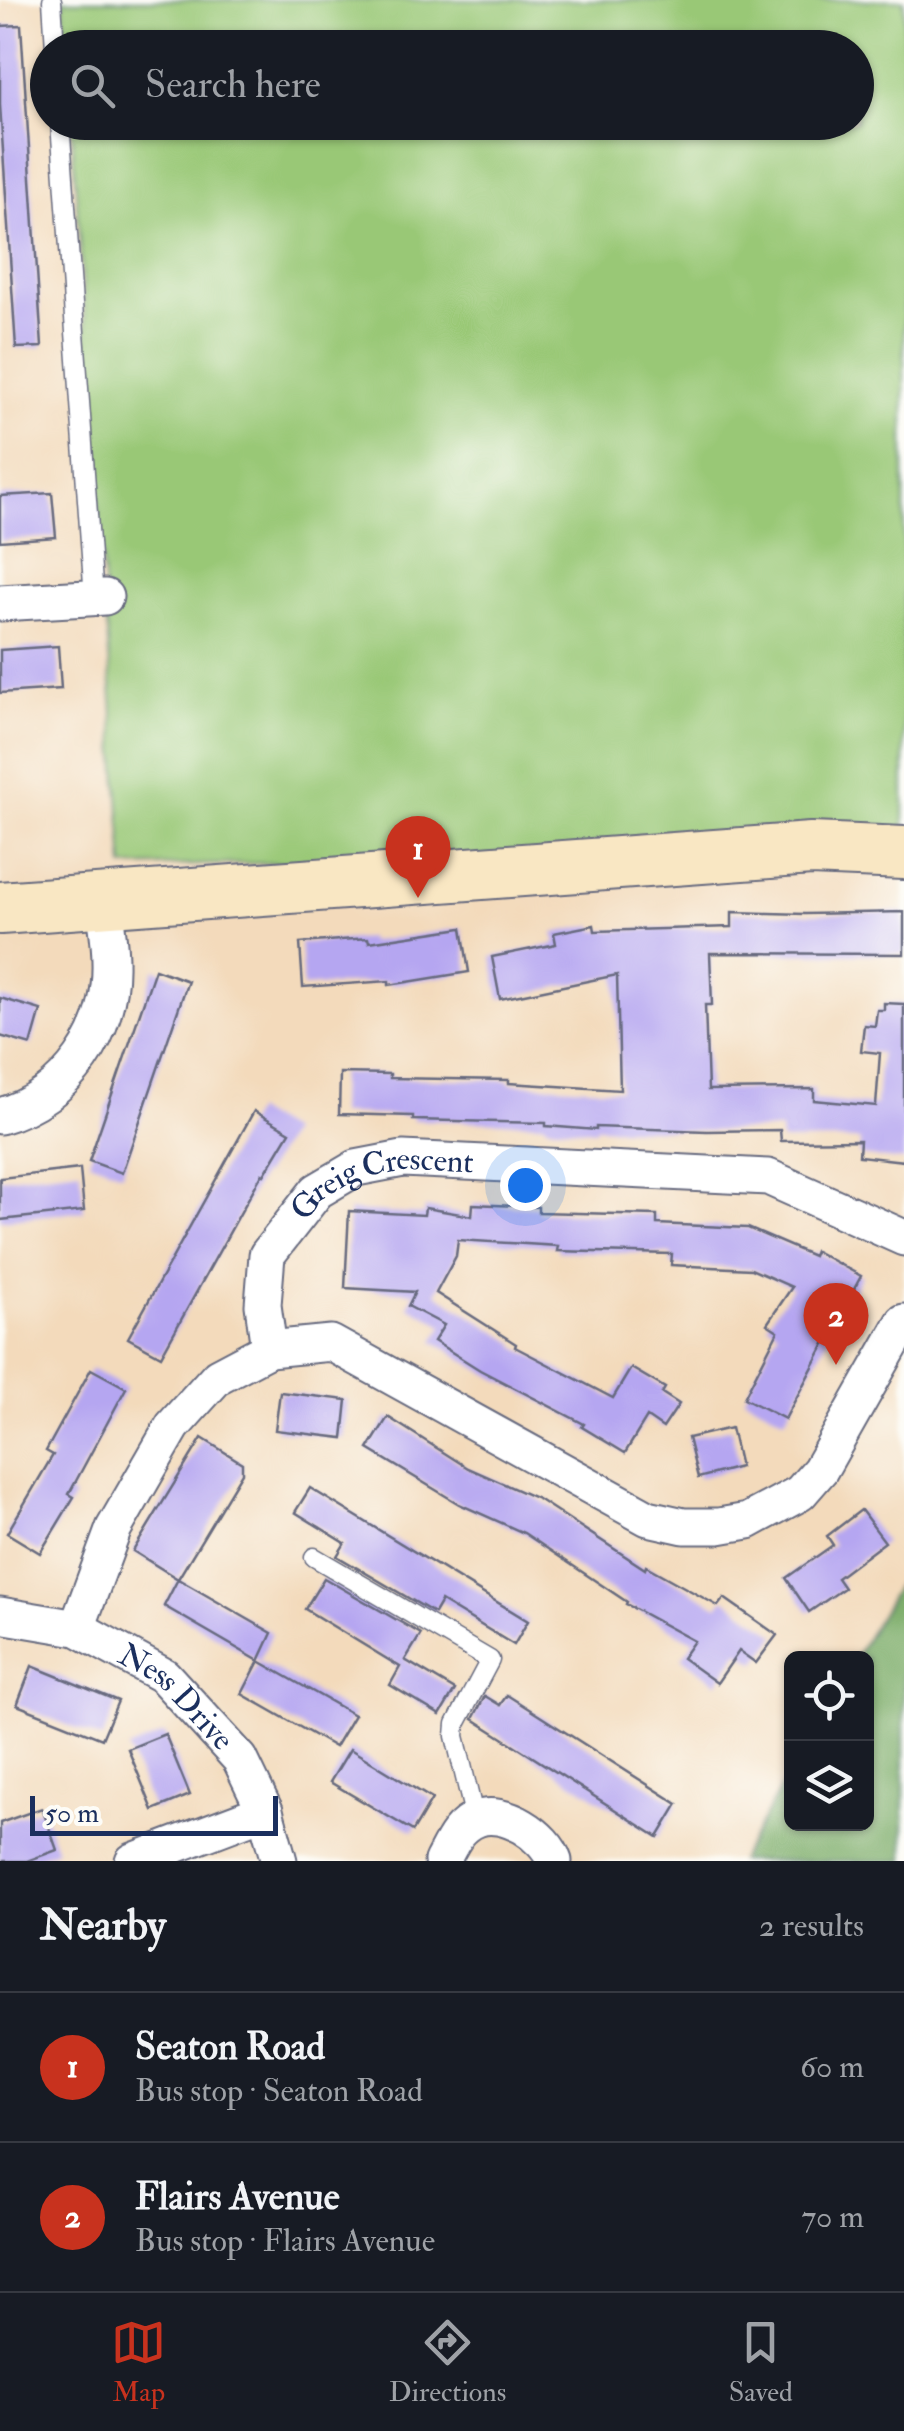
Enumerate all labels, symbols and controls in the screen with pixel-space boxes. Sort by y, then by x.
search box [30,30,874,140]
icon: search [65,58,120,113]
text: Search here [145,61,321,109]
pin: 1 [386,816,450,898]
street label: Greig Crescent [282,1139,475,1228]
your location [500,1160,551,1211]
pin: 2 [804,1282,868,1365]
street label: Ness Drive [111,1635,242,1759]
map controls [784,1651,874,1831]
button: locate [784,1651,874,1741]
button: layers [784,1741,874,1831]
scale bar [30,1791,278,1836]
text: 50 m [45,1796,99,1831]
text: Nearby [40,1900,166,1952]
text: 2 results [759,1906,864,1946]
text: Seaton Road [135,2023,325,2071]
text: 1 [67,2047,78,2087]
text: 60 m [800,2047,864,2087]
text: Bus stop · Seaton Road [135,2071,423,2111]
text: Flairs Avenue [135,2173,340,2221]
text: 2 [64,2197,81,2237]
text: 70 m [801,2197,864,2237]
text: Bus stop · Flairs Avenue [135,2221,435,2261]
tab: Map [111,2315,166,2410]
tab: Directions [389,2315,506,2410]
tab: Saved [729,2315,793,2410]

